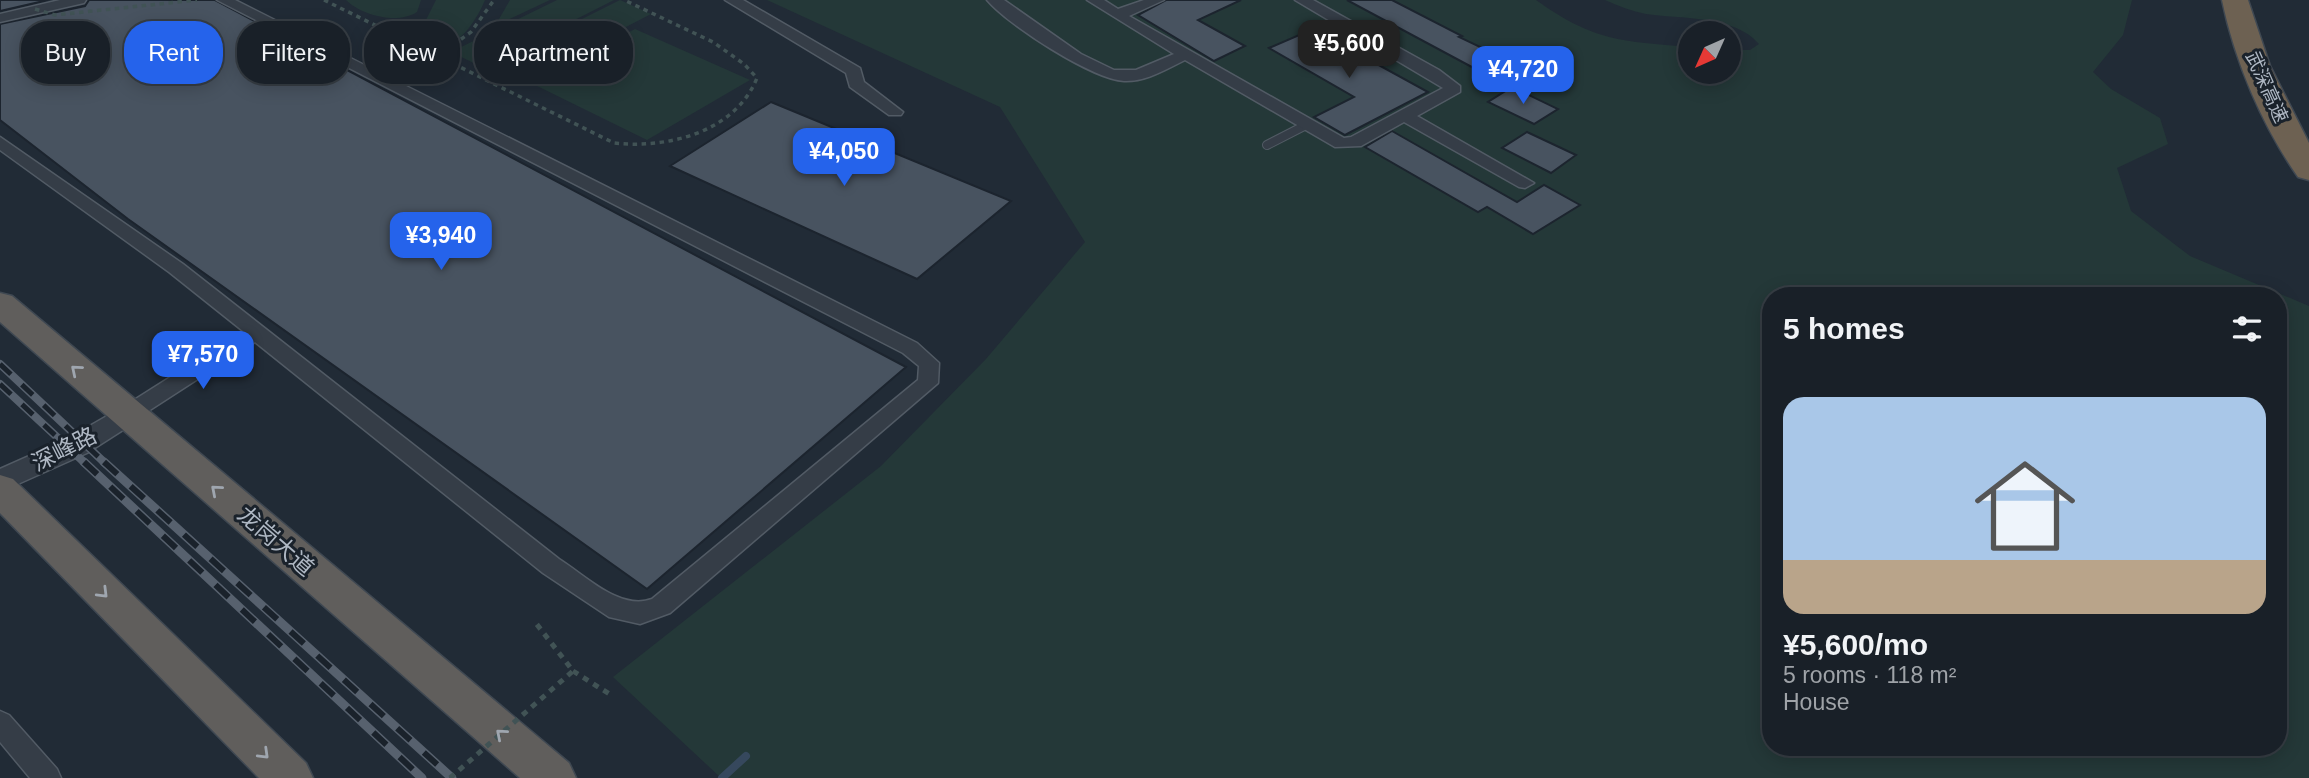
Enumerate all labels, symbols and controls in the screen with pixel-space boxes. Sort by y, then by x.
pin: ¥5,600 [1292,20,1406,80]
chip: Buy [21,21,110,84]
chip: Rent [124,21,223,84]
chip: Filters [237,21,350,84]
chip: New [364,21,460,84]
chip: Apartment [474,21,633,84]
north arrow [1678,21,1741,84]
map controls [1678,21,1741,84]
text: ¥5,600 [1314,30,1384,56]
pin: ¥4,720 [1466,46,1580,106]
street label: 武深高速 [2242,48,2292,126]
text: ¥4,720 [1488,56,1558,82]
pin: ¥4,050 [787,128,901,188]
text: ¥4,050 [809,138,879,164]
pin: ¥3,940 [384,212,498,272]
text: ¥3,940 [406,222,476,248]
icon: filters [2228,310,2266,348]
text: 5 homes [1783,312,1905,345]
pin: ¥7,570 [146,332,260,391]
text: ¥7,570 [168,341,238,367]
one-way arrow [71,366,84,378]
street label: 深峰路 [27,422,101,476]
icon: home [1962,443,2088,569]
one-way arrow [212,486,225,498]
street label: 龙岗大道 [233,501,319,581]
one-way arrow [95,585,108,598]
text: ¥5,600/mo [1783,628,1928,661]
text: 5 rooms · 118 m² [1783,662,1956,688]
text: House [1783,689,1849,715]
one-way arrow [496,730,509,742]
one-way arrow [256,745,269,758]

